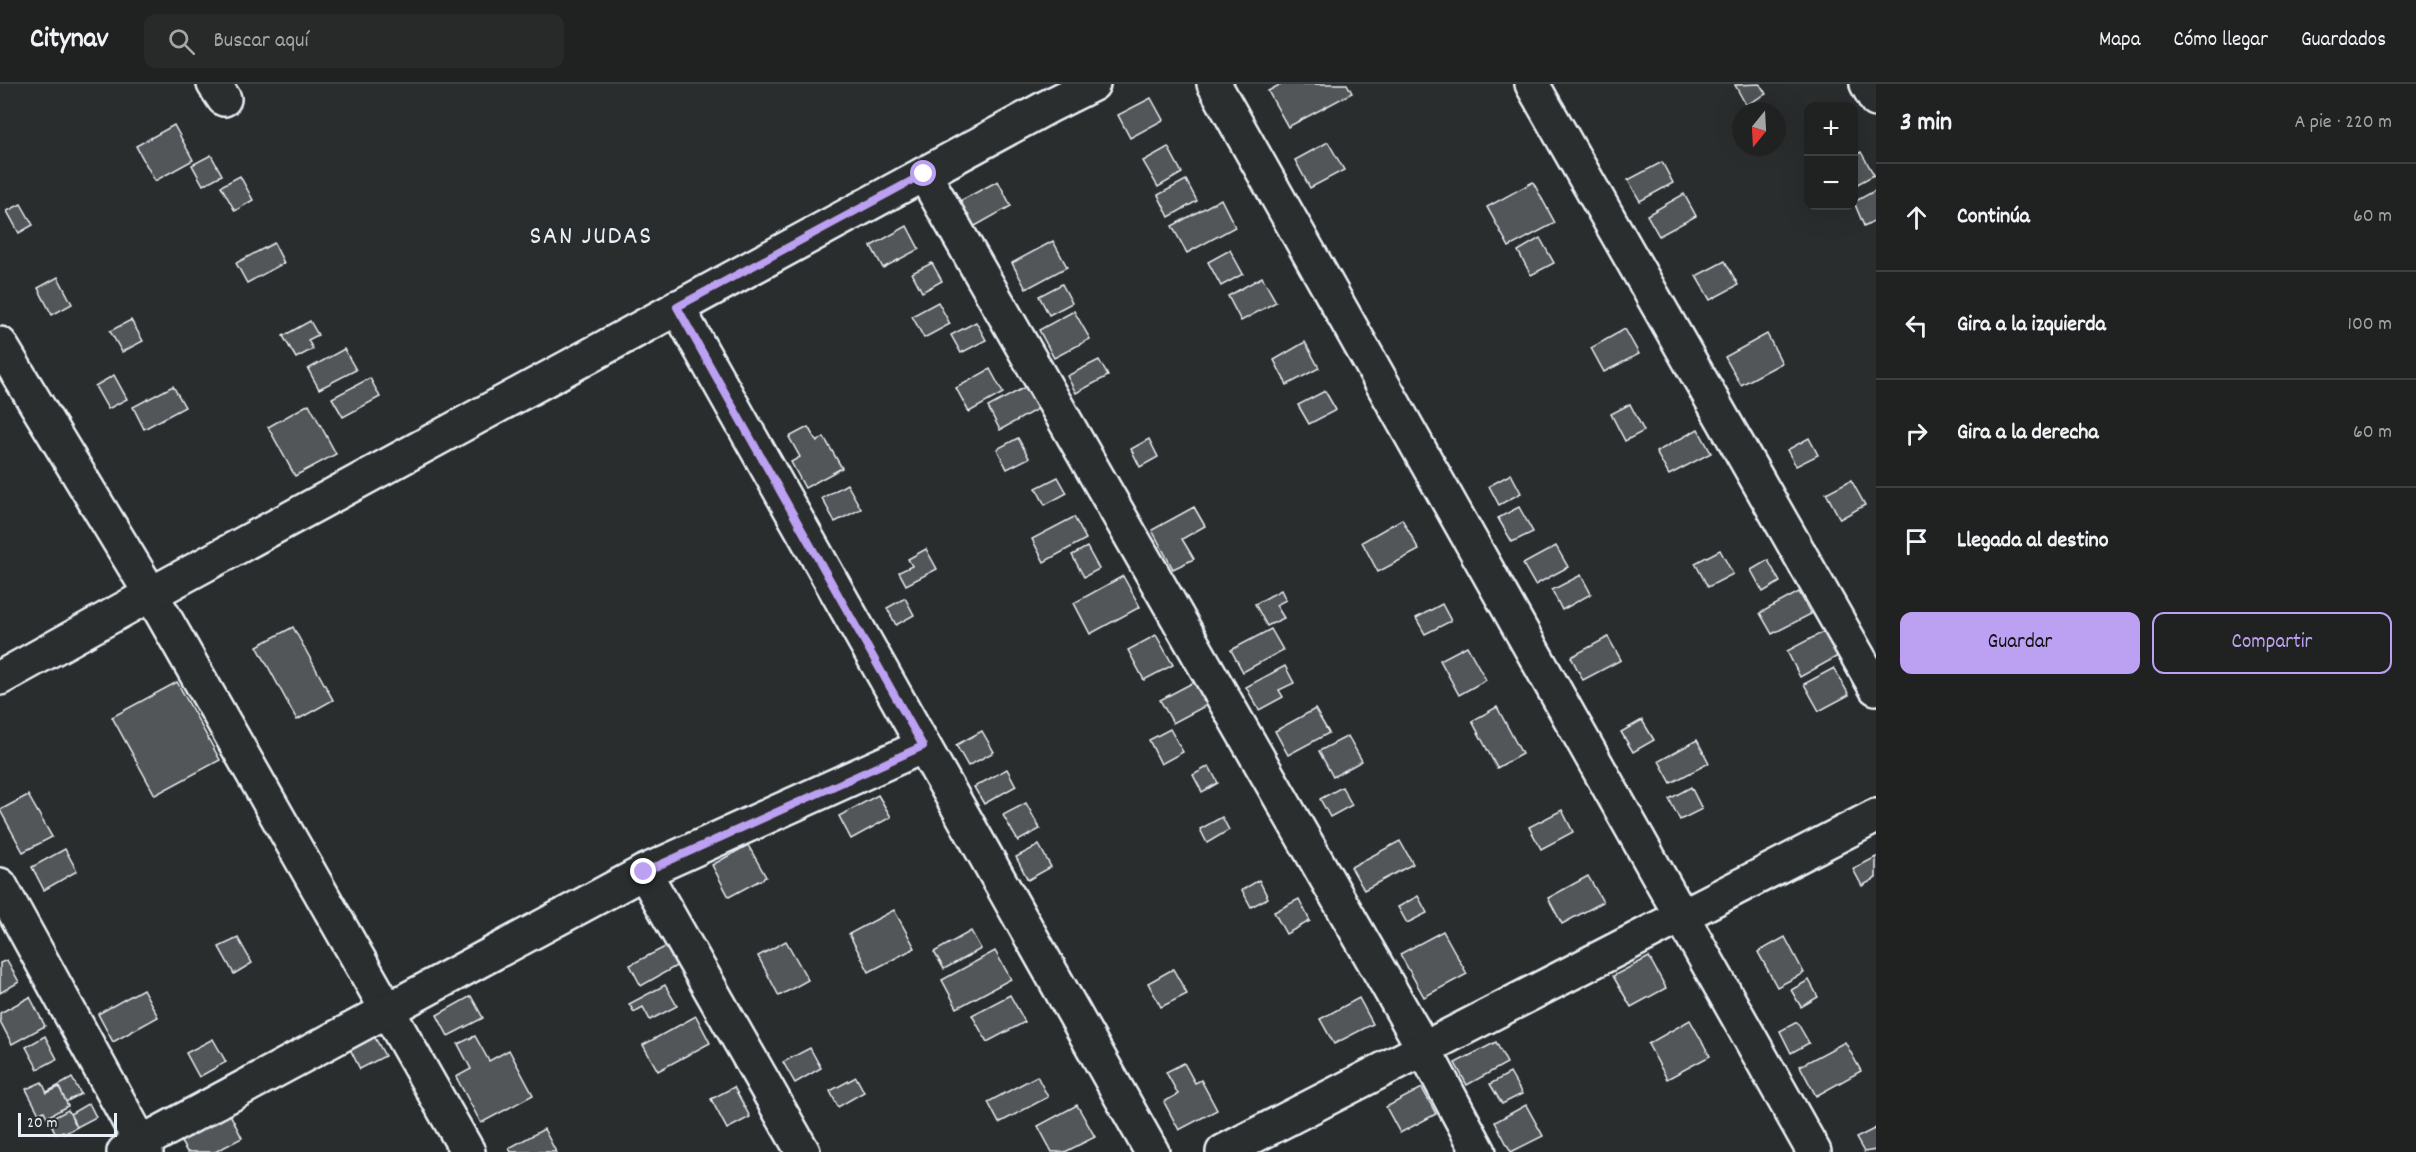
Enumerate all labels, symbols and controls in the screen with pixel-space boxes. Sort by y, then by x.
search box [144,14,564,68]
text: Citynav [30,21,108,61]
icon: search [165,25,198,58]
text: Buscar aquí [213,26,309,57]
text: Mapa [2099,26,2141,56]
text: Cómo llegar [2174,26,2268,56]
text: Guardados [2301,26,2386,56]
north arrow [1732,102,1786,156]
map controls [1804,102,1858,210]
button: + [1804,102,1858,156]
text: 3 min [1900,105,1952,142]
text: A pie · 220 m [2294,109,2392,137]
button: − [1804,156,1858,210]
route start [910,160,936,186]
icon: ahead [1900,201,1933,234]
text: Continúa [1957,202,2030,233]
text: 60 m [2353,203,2392,231]
district label: SAN JUDAS [529,218,653,257]
icon: left [1900,309,1933,342]
text: Gira a la izquierda [1957,310,2106,341]
text: 100 m [2348,311,2392,339]
icon: right [1900,417,1933,450]
text: Gira a la derecha [1957,418,2099,449]
text: 60 m [2353,419,2392,447]
icon: arrive [1900,525,1933,558]
text: Llegada al destino [1957,526,2109,557]
button: Guardar [1900,612,2140,674]
button: Compartir [2152,612,2392,674]
route end [630,858,656,884]
scale bar [18,1110,117,1138]
text: 20 m [27,1112,57,1135]

